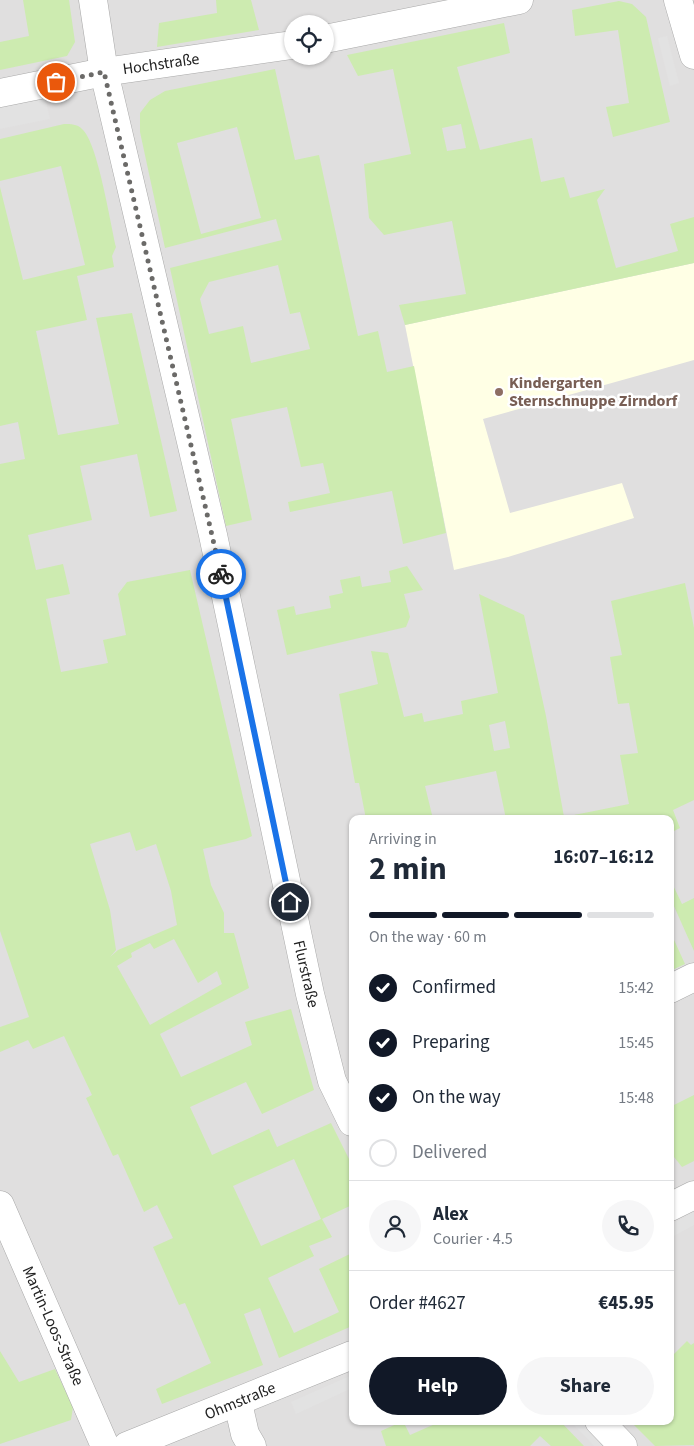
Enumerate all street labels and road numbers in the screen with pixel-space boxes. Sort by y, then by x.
street label: Hochstraße [121,48,201,80]
street label: Flurstraße [288,938,324,1010]
street label: Martin-Loos-Straße [17,1263,89,1389]
street label: Ohmstraße [201,1377,279,1425]

